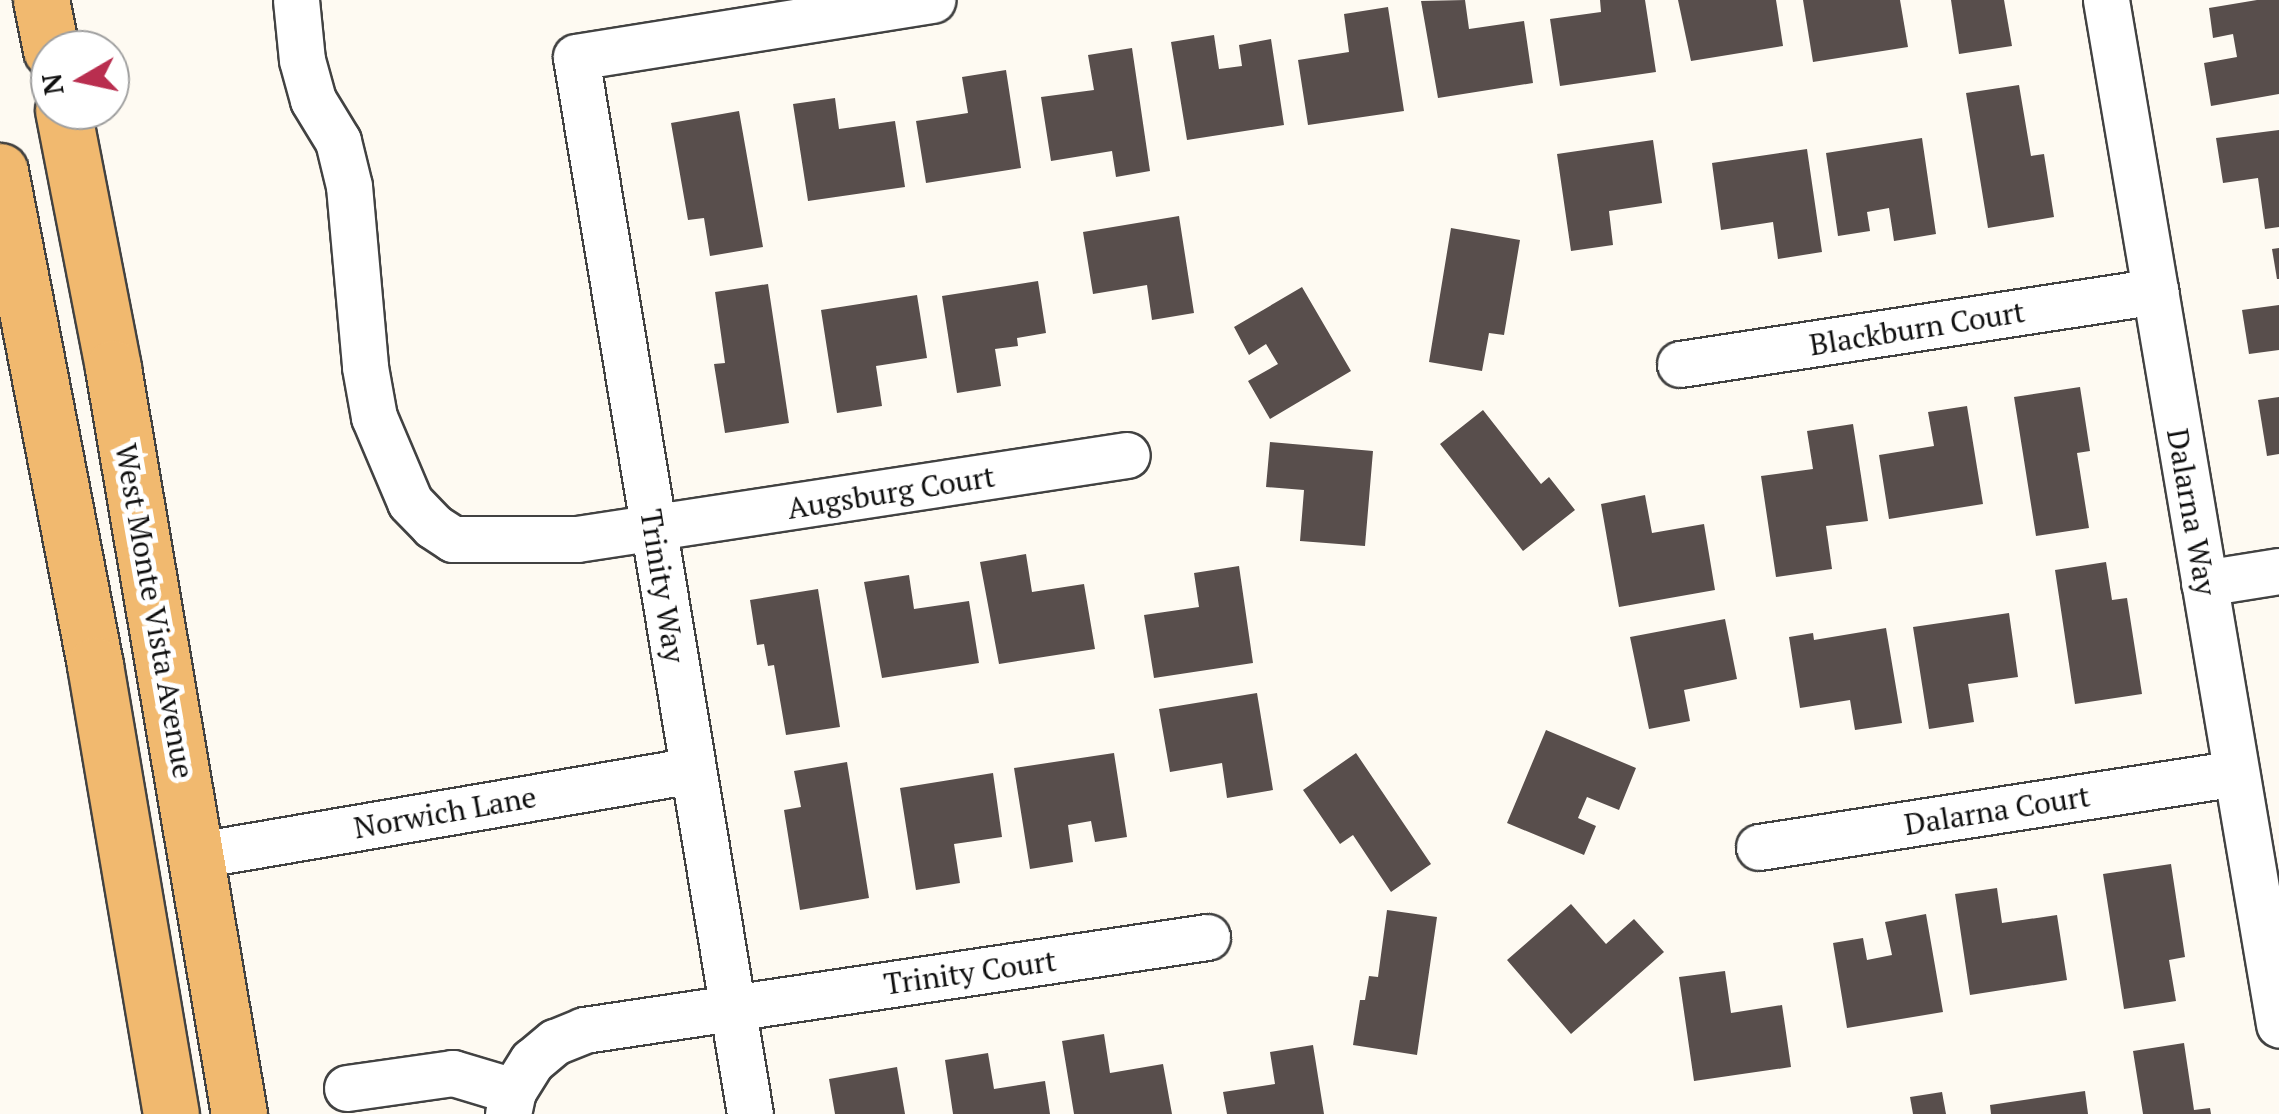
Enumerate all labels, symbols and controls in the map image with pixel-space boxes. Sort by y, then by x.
north arrow [30,30,130,130]
text: N [32,71,72,98]
street label: Blackburn Court [1807,293,2027,363]
street label: Dalarna Way [2160,426,2224,598]
street label: West Monte Vista Avenue [108,440,202,782]
street label: Augsburg Court [785,458,997,526]
street label: Trinity Way [633,507,693,665]
street label: Norwich Lane [351,778,539,846]
street label: Dalarna Court [1902,778,2092,842]
street label: Trinity Court [882,942,1058,1002]

